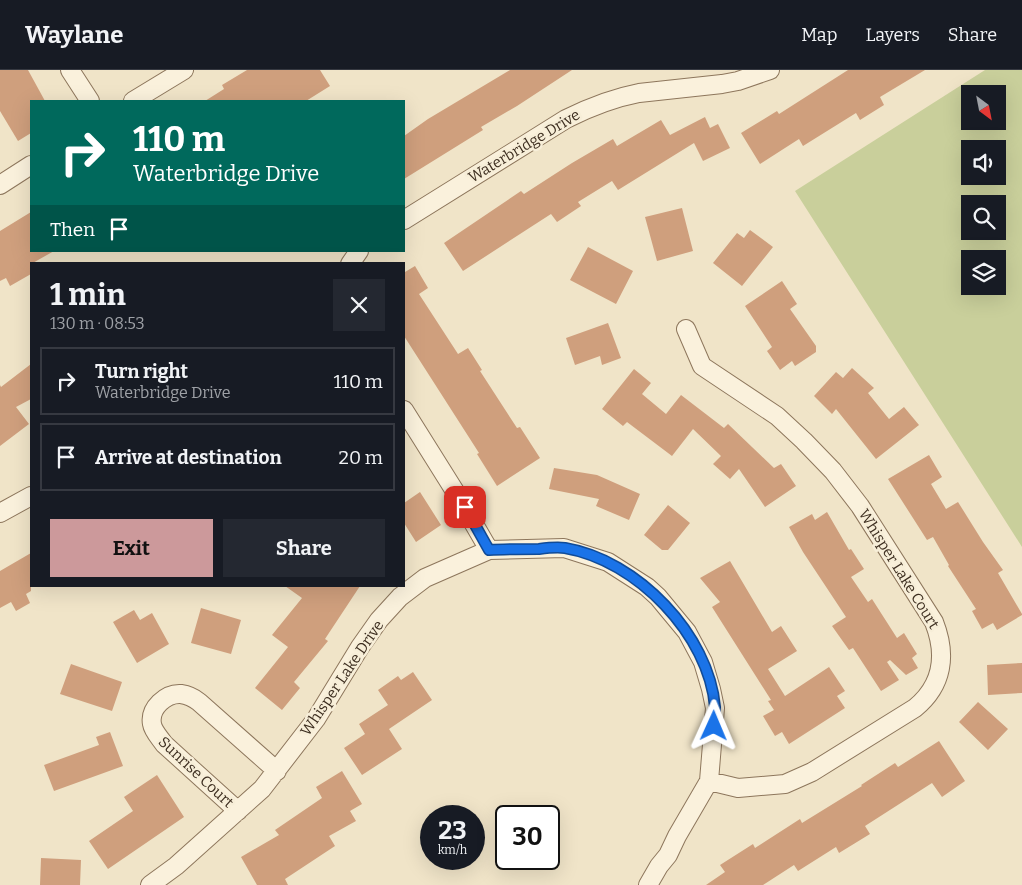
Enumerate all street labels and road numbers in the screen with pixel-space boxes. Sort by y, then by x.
street label: Waterbridge Drive [465,106,583,186]
street label: Whisper Lake Court [855,506,943,633]
street label: Whisper Lake Drive [297,617,387,739]
street label: Sunrise Court [155,733,238,812]

